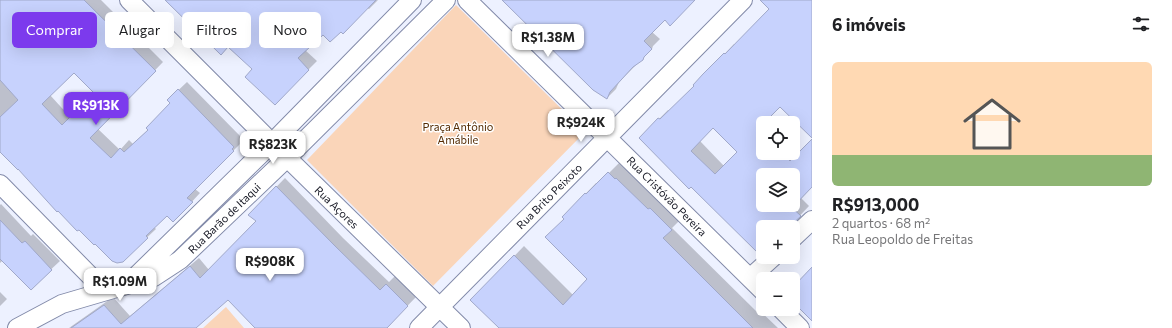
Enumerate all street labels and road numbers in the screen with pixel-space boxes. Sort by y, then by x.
street label: Rua Cristóvão Pereira [625,154,709,238]
street label: Rua Brito Peixoto [514,160,585,231]
street label: Rua Barão de Itaqui [185,180,263,256]
street label: Rua Açores [312,183,362,231]

